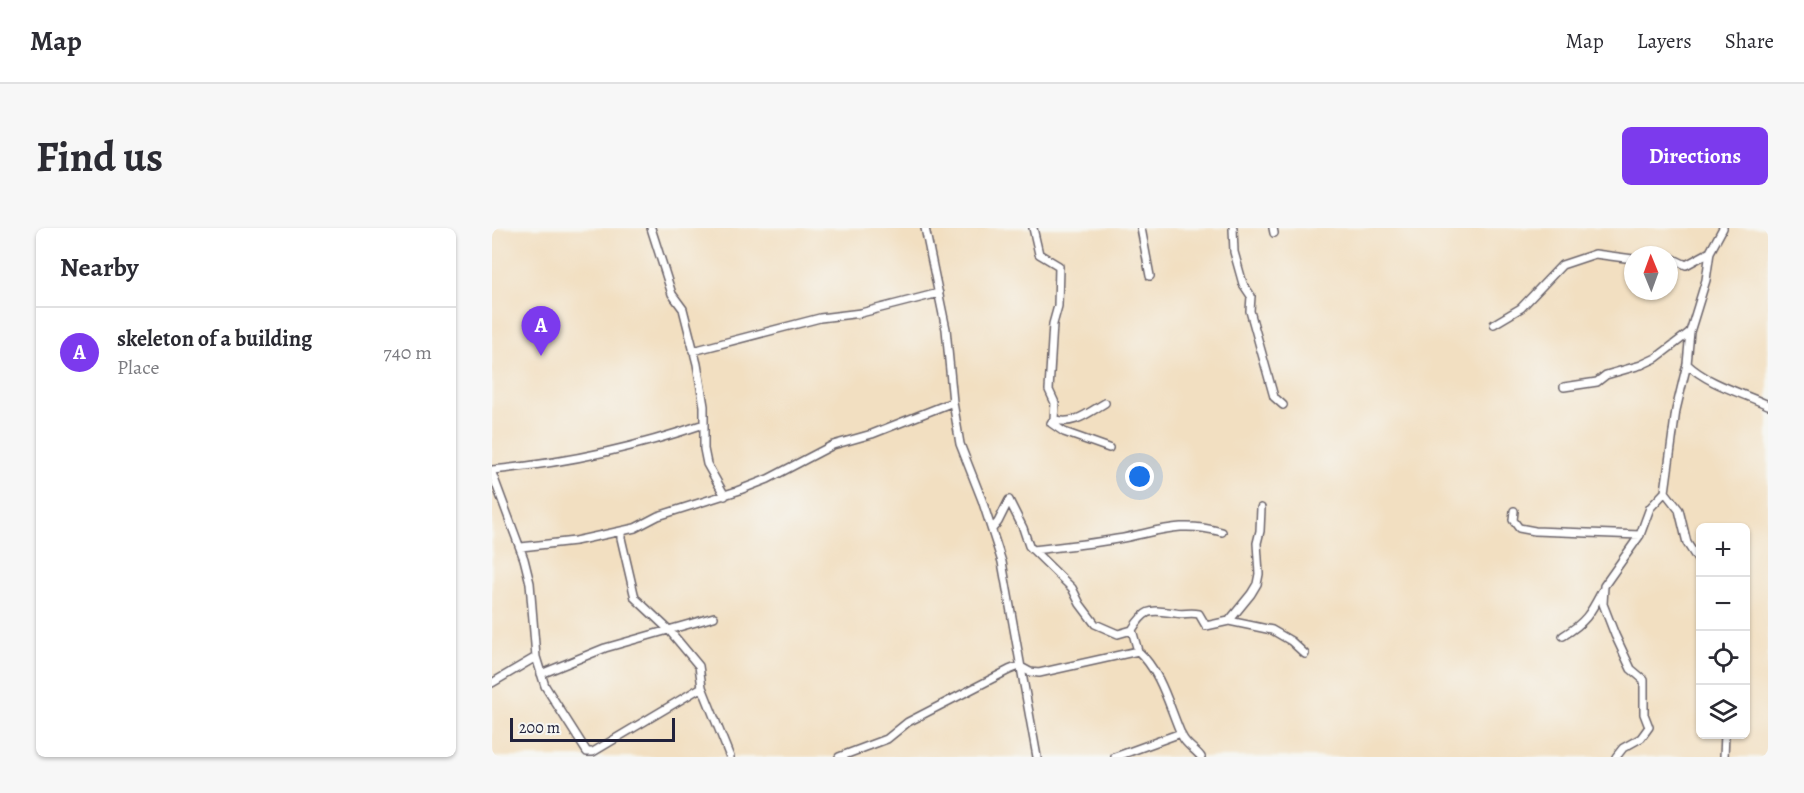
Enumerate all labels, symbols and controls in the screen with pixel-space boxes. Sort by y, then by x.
text: Map [30,22,82,60]
text: Map [1565,27,1604,55]
text: Layers [1637,27,1692,55]
text: Share [1725,27,1774,55]
button: Directions [1622,127,1768,185]
text: Find us [36,128,163,185]
north arrow [1624,246,1678,300]
text: Nearby [60,250,139,285]
pin: A [521,306,560,356]
text: skeleton of a building [117,324,312,354]
text: A [73,339,86,366]
text: 740 m [383,339,432,366]
text: Place [117,354,159,381]
your location [1125,462,1154,491]
map controls [1696,523,1750,739]
button: + [1696,523,1750,577]
button: − [1696,577,1750,631]
button: locate [1696,631,1750,685]
button: layers [1696,685,1750,739]
scale bar [510,715,675,742]
text: 200 m [519,717,560,739]

